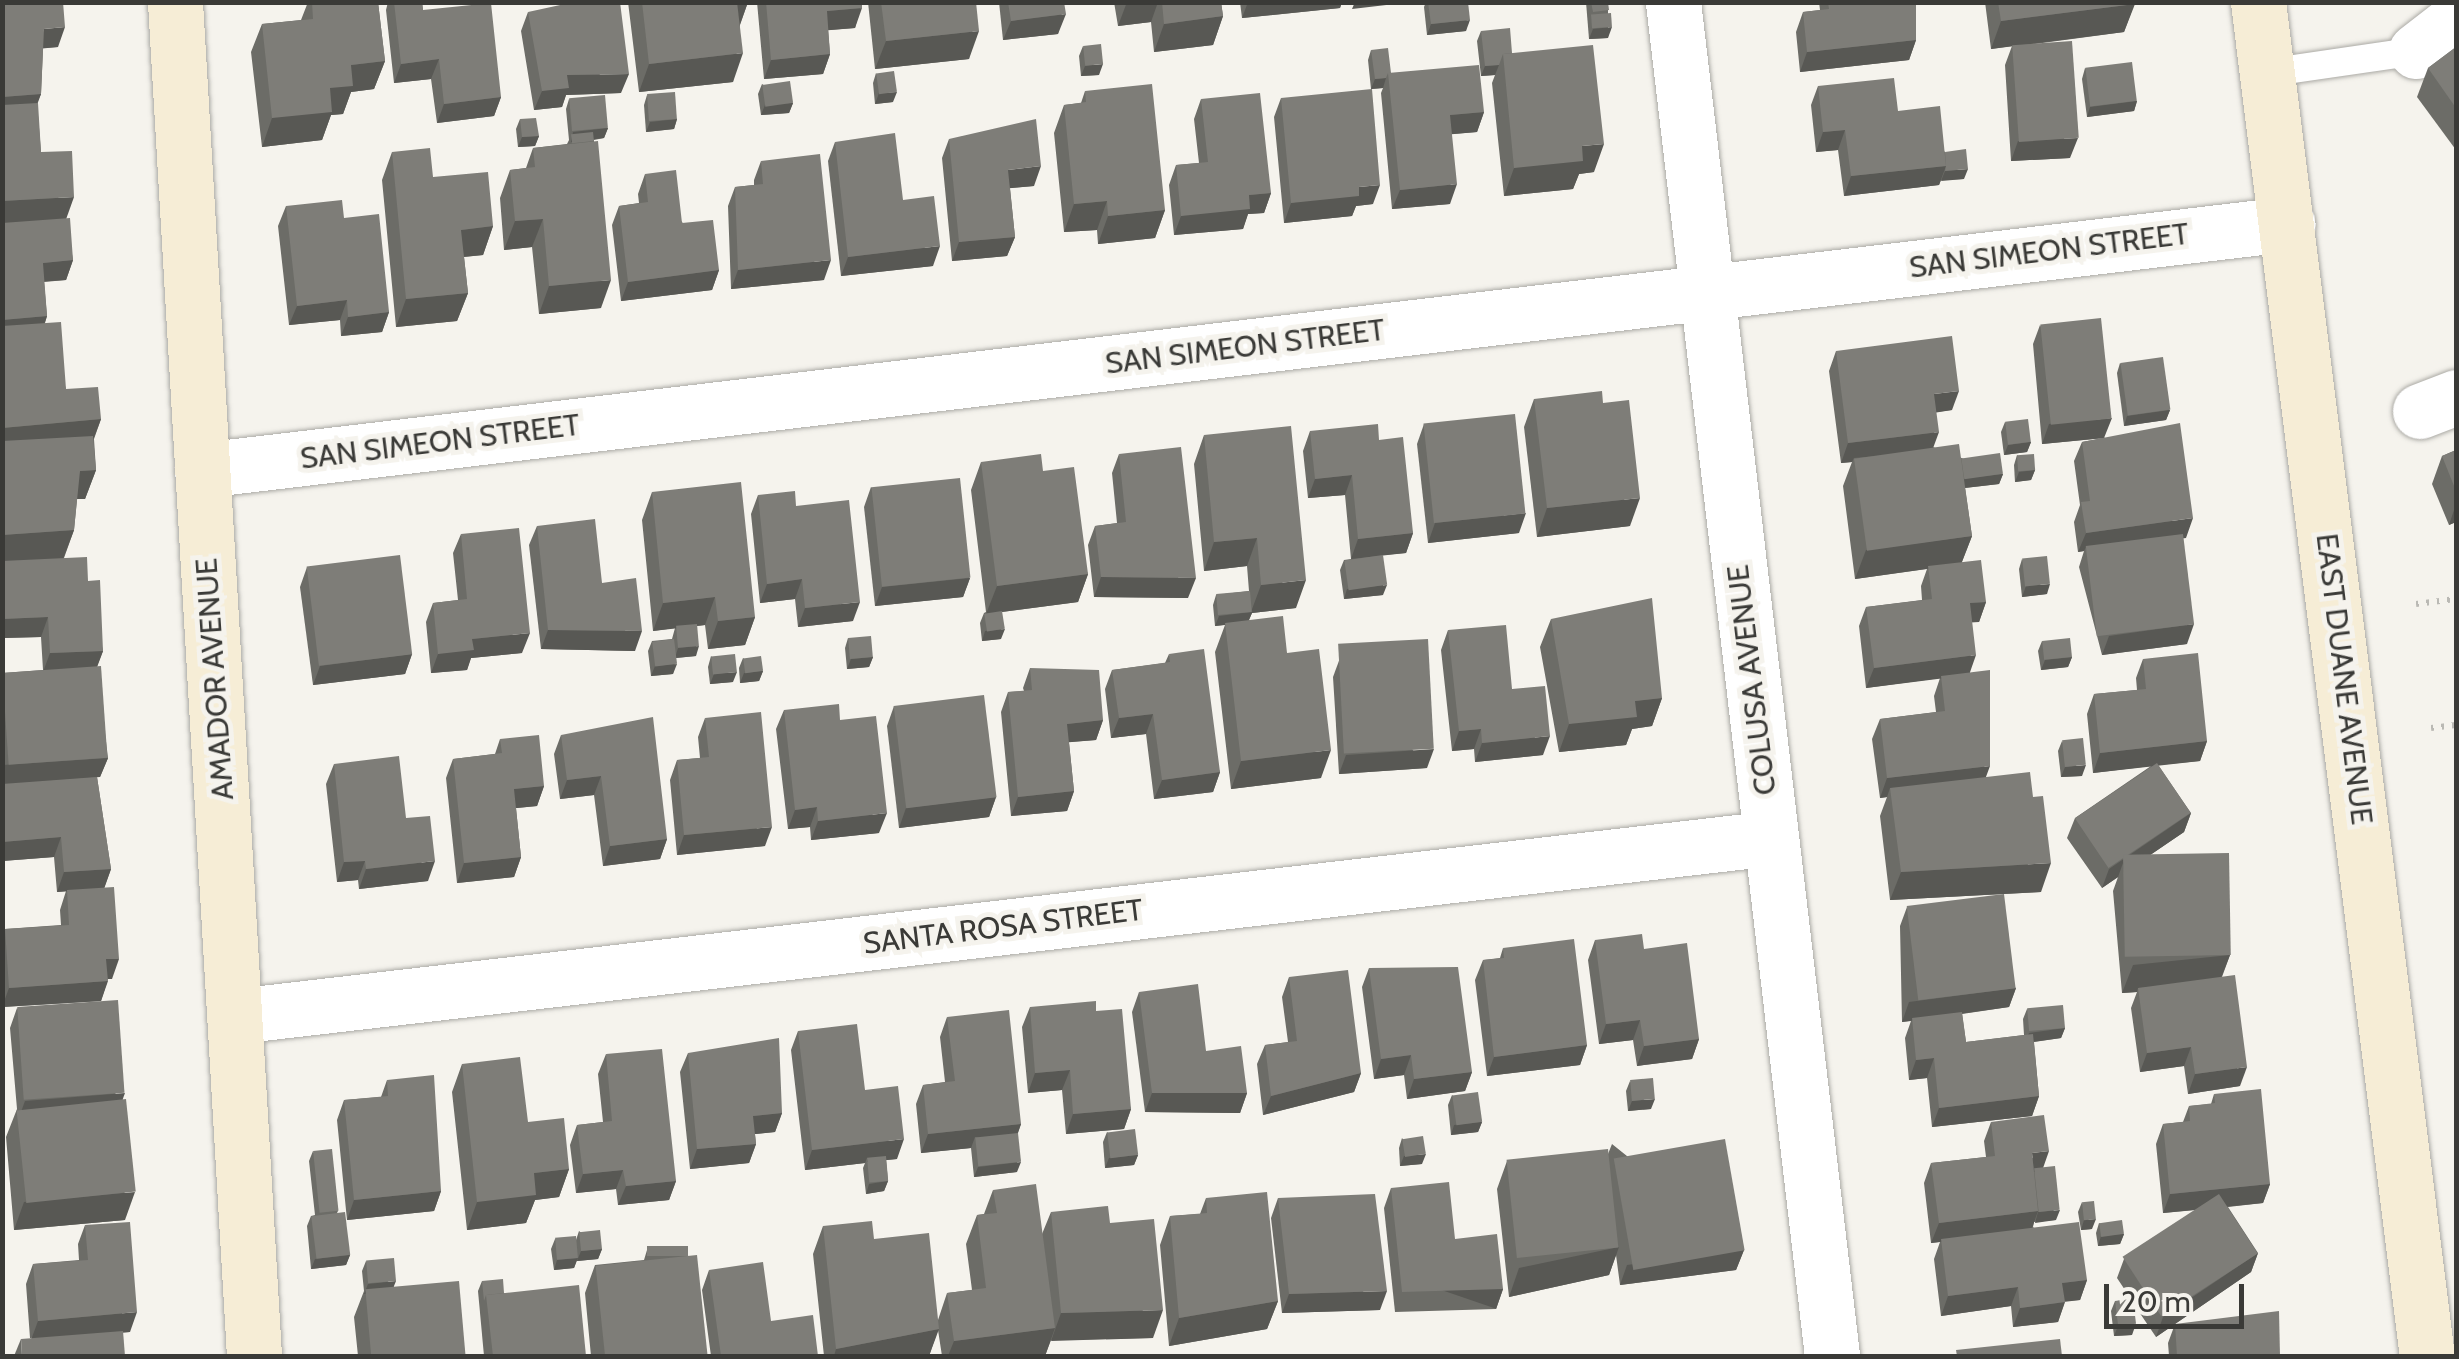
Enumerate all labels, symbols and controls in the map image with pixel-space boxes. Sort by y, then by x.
street label: SAN SIMEON STREET [1907,216,2191,286]
street label: SAN SIMEON STREET [1103,312,1387,382]
street label: SAN SIMEON STREET [298,407,582,477]
street label: EAST DUANE AVENUE [2308,532,2380,826]
street label: AMADOR AVENUE [189,557,241,801]
street label: COLUSA AVENUE [1720,563,1784,797]
street label: SANTA ROSA STREET [861,892,1145,962]
scale bar [2109,1264,2249,1326]
text: 20 m [2121,1283,2191,1320]

